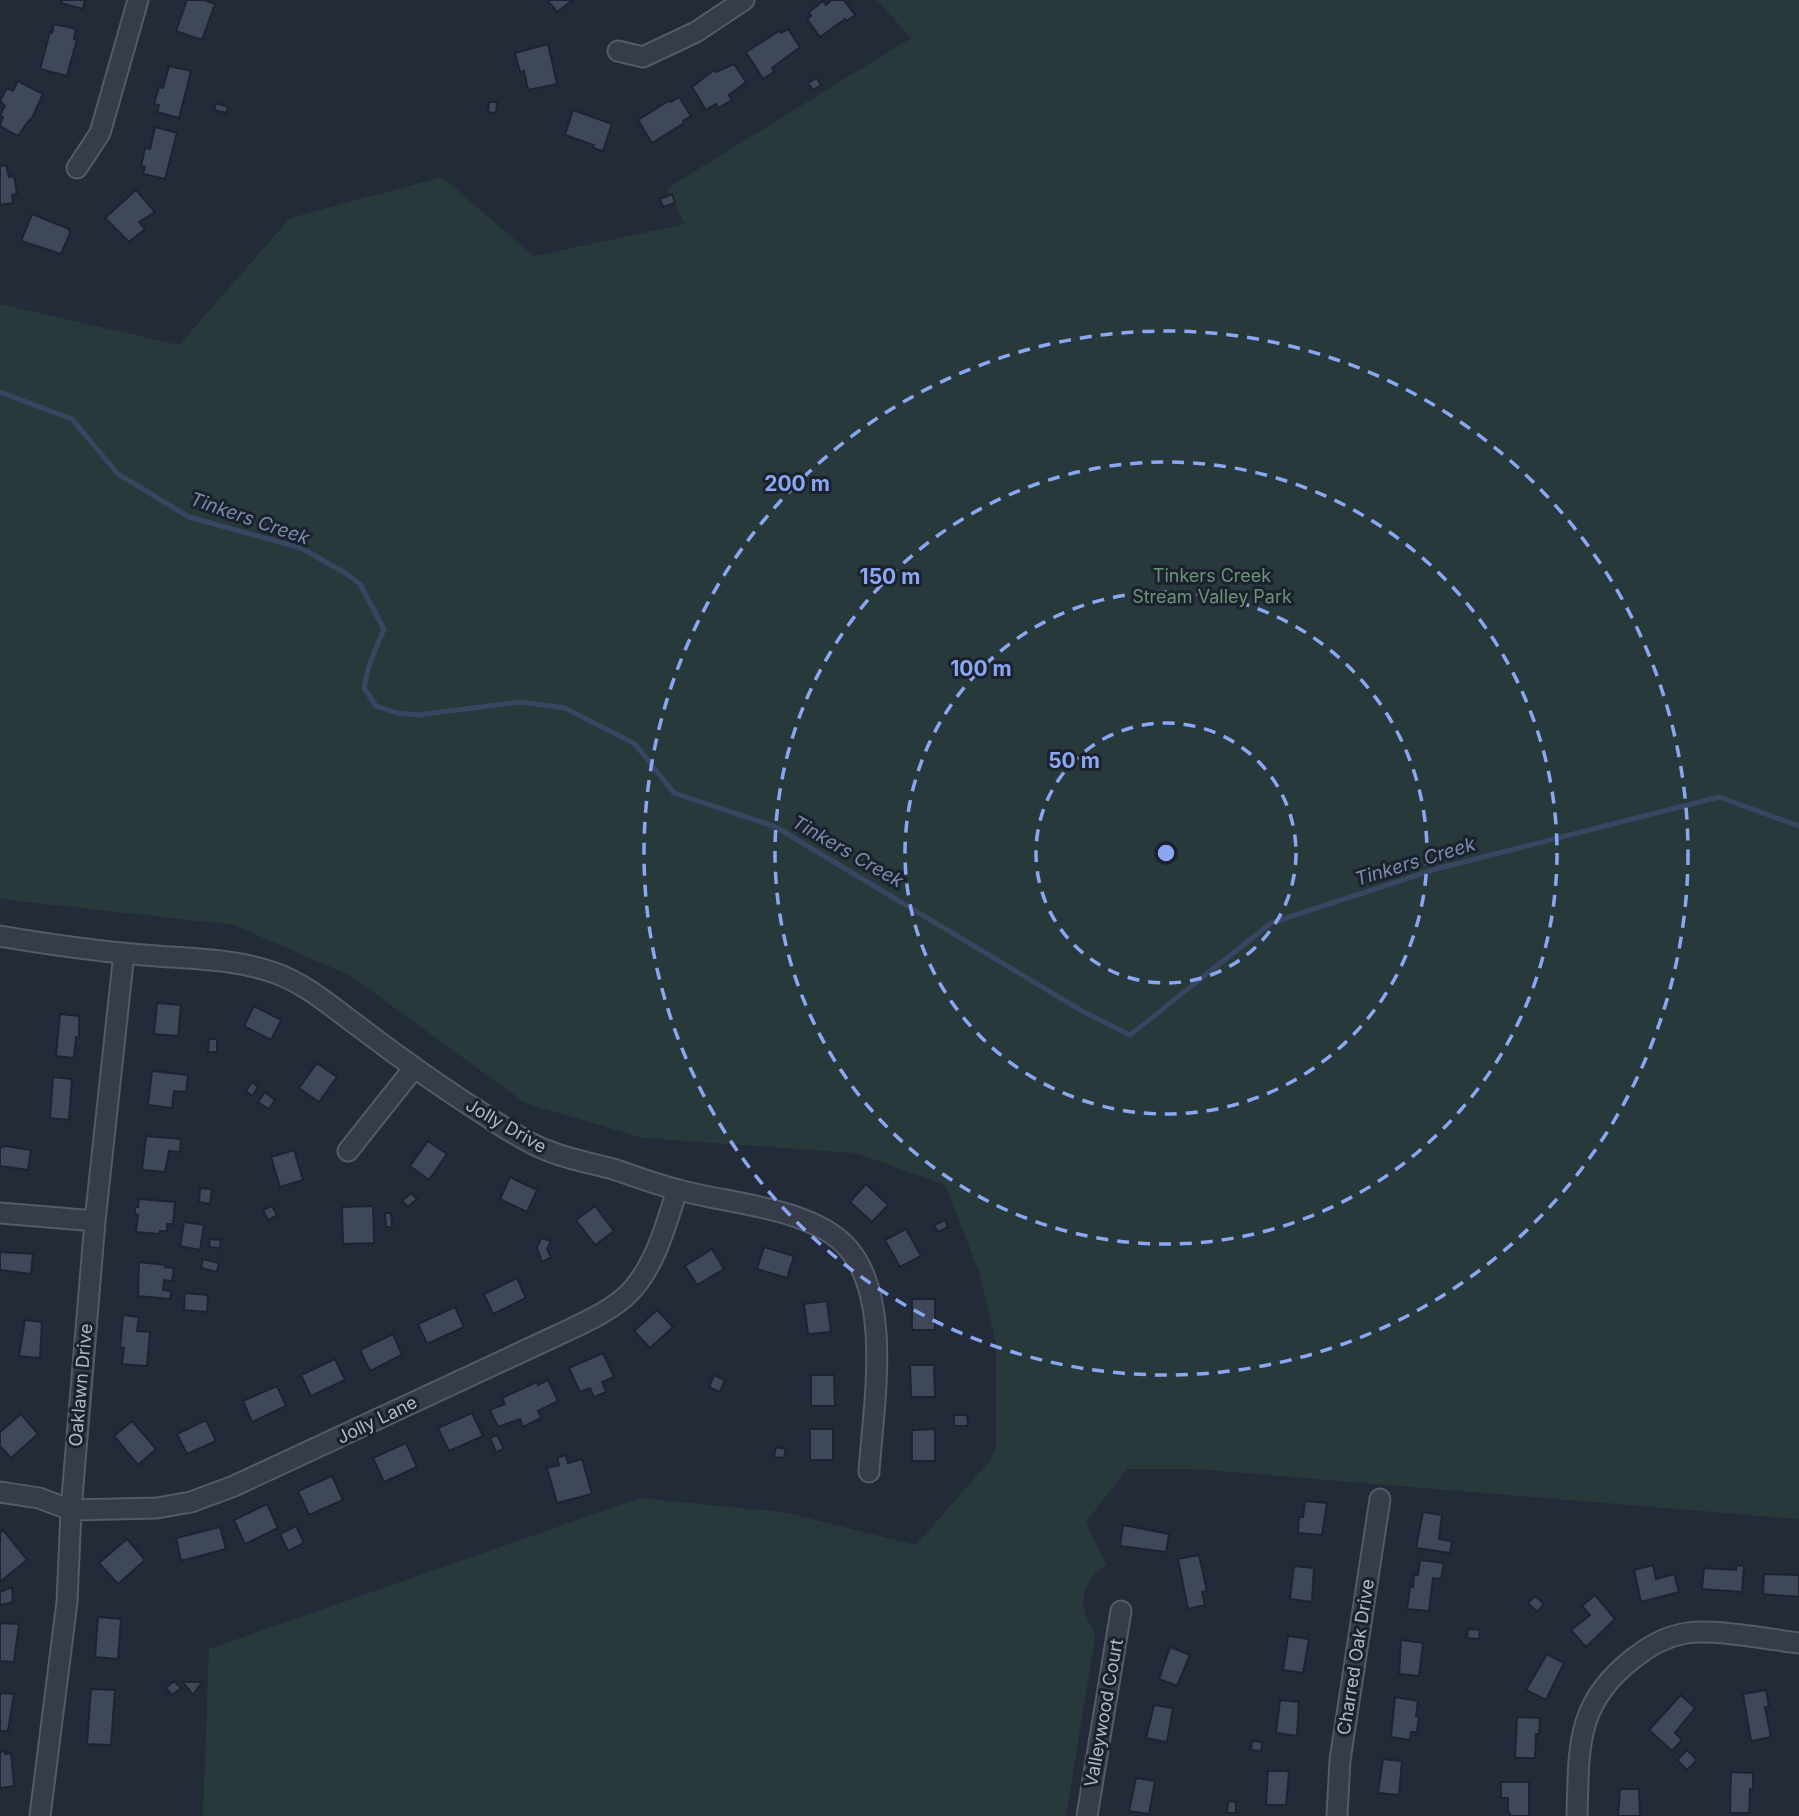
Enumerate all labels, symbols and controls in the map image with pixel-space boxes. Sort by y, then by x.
text: 200 m [764,471,830,496]
water label: Tinkers Creek [187,487,313,550]
text: 150 m [860,564,920,589]
park label: Tinkers Creek Stream Valley Park [1132,565,1292,607]
text: 100 m [950,656,1012,681]
text: 50 m [1048,748,1100,773]
water label: Tinkers Creek [788,810,908,893]
water label: Tinkers Creek [1352,832,1479,891]
centre of rings [1154,841,1178,865]
street label: Jolly Drive [462,1094,550,1157]
street label: Oaklawn Drive [65,1323,96,1447]
street label: Jolly Lane [333,1391,420,1448]
street label: Charred Oak Drive [1333,1577,1378,1736]
street label: Valleywood Court [1080,1637,1127,1789]

